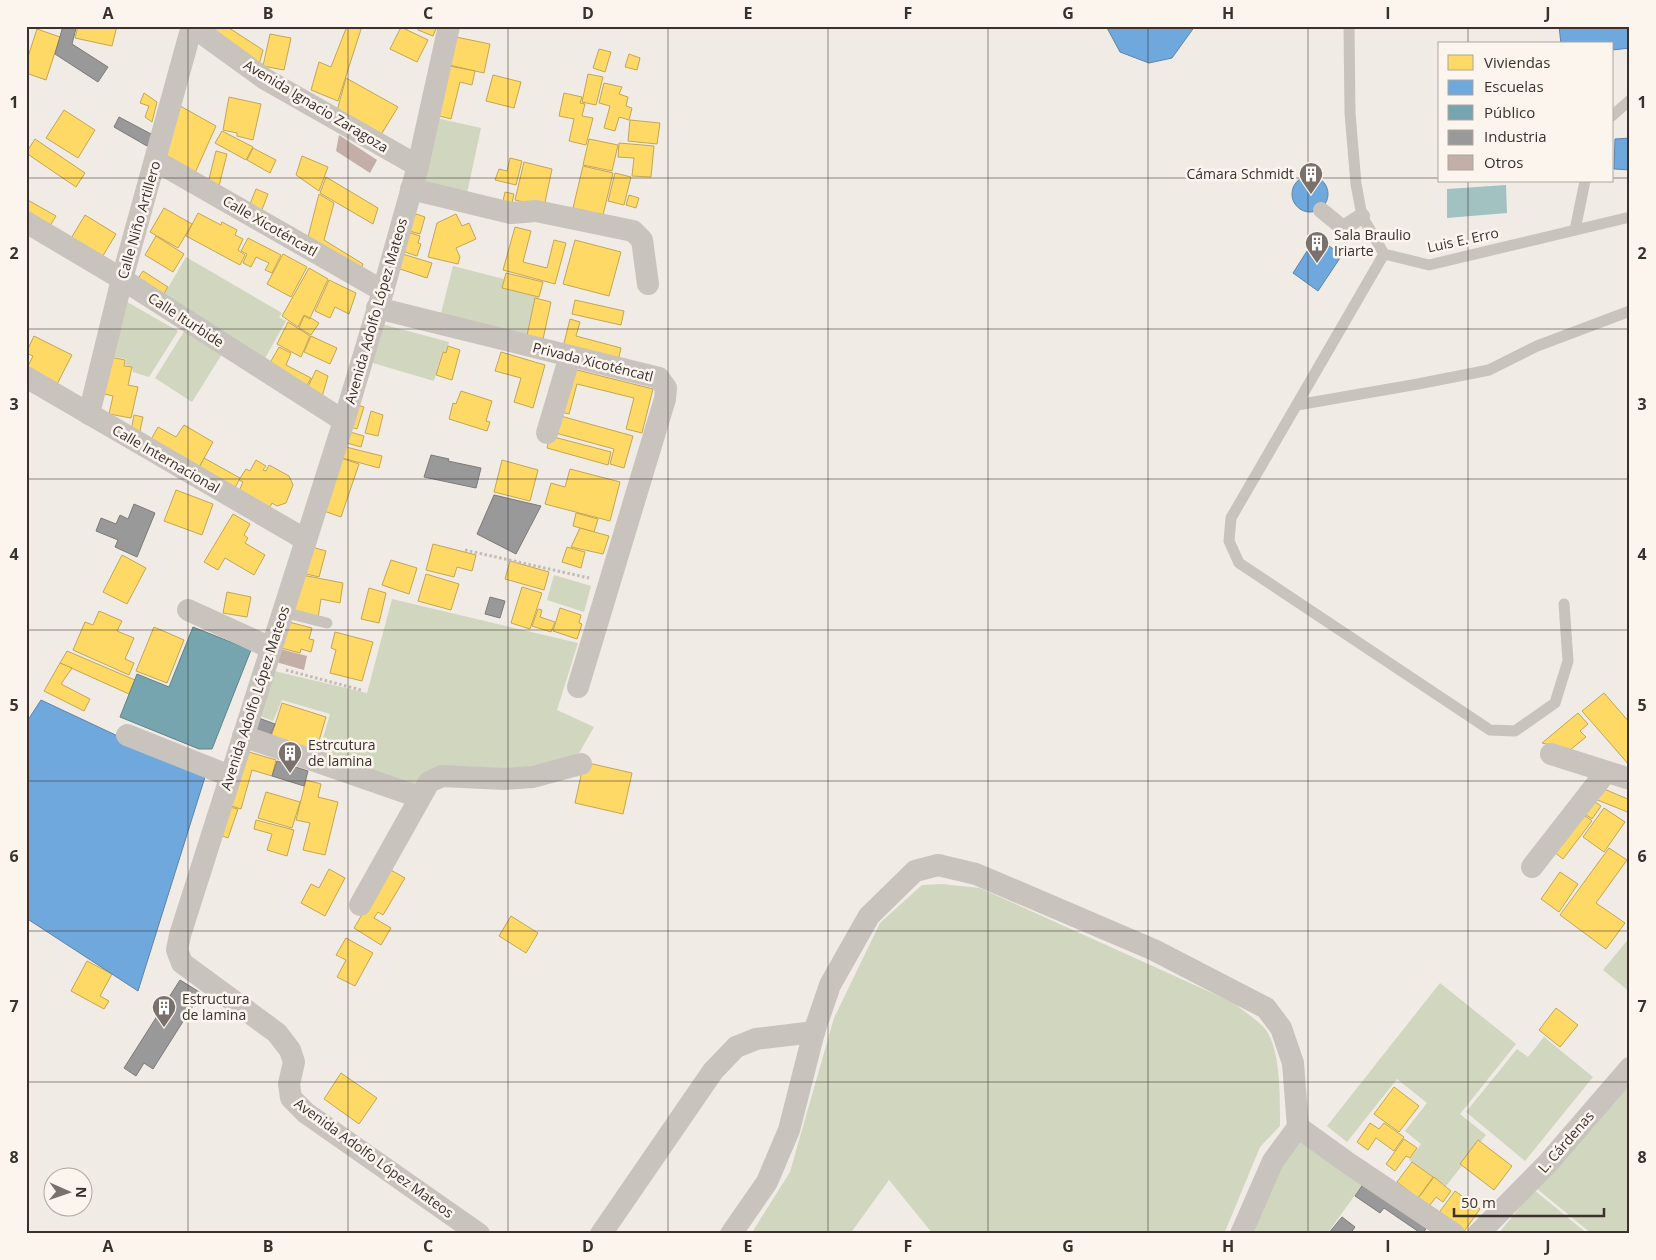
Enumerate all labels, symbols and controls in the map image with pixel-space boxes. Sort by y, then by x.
text: A [102,2,114,24]
text: B [263,2,273,24]
text: C [423,2,433,24]
text: D [582,2,594,24]
text: E [744,2,753,24]
text: F [904,2,912,24]
text: G [1062,2,1074,24]
text: H [1222,2,1234,24]
text: I [1385,2,1391,24]
text: J [1543,2,1551,24]
legend [1438,42,1614,182]
text: Viviendas [1484,52,1550,72]
street label: Avenida Ignacio Zaragoza [240,55,392,156]
text: Escuelas [1484,76,1544,96]
text: 1 [9,91,19,113]
text: 1 [1637,91,1647,113]
text: Público [1484,102,1535,122]
text: Industria [1484,126,1547,146]
text: Otros [1484,152,1523,172]
street label: Calle Niño Artillero [113,159,164,281]
building icon: Cámara Schmidt [1298,161,1324,195]
place label: Cámara Schmidt [1187,164,1294,183]
street label: Calle Xicoténcatl [219,191,321,260]
street label: Avenida Adolfo López Mateos [340,215,411,406]
street label: Luis E. Erro [1425,223,1500,256]
place label: Sala Braulio Iriarte [1334,225,1411,260]
building icon: Sala Braulio Iriarte [1304,230,1330,264]
text: 2 [9,242,19,264]
text: 2 [1637,242,1647,264]
street label: Calle Iturbide [145,288,228,351]
street label: Privada Xicoténcatl [531,337,655,386]
text: 3 [9,393,19,415]
text: 3 [1637,393,1647,415]
street label: Calle Internacional [109,420,223,497]
text: 4 [9,543,19,565]
text: 4 [1637,543,1647,565]
street label: Avenida Adolfo López Mateos [216,603,293,792]
text: 5 [9,694,19,716]
text: 5 [1637,694,1647,716]
place label: Estrcutura de lamina [308,735,376,770]
building icon: Estrcutura de lamina [277,740,303,774]
text: 6 [9,845,19,867]
text: 6 [1637,845,1647,867]
place label: Estructura de lamina [182,989,250,1024]
building icon: Estructura de lamina [151,994,177,1028]
text: 7 [9,995,19,1017]
text: 7 [1637,995,1647,1017]
street label: Avenida Adolfo López Mateos [291,1093,458,1222]
street label: L. Cárdenas [1533,1106,1598,1177]
text: 8 [9,1146,19,1168]
text: 8 [1637,1146,1647,1168]
north arrow [42,1168,92,1218]
scale bar [1454,1185,1604,1217]
text: N [72,1186,91,1198]
text: 50 m [1461,1192,1496,1212]
text: A [102,1235,114,1257]
text: B [263,1235,273,1257]
text: C [423,1235,433,1257]
text: D [582,1235,594,1257]
text: E [744,1235,753,1257]
text: F [904,1235,912,1257]
text: G [1062,1235,1074,1257]
text: H [1222,1235,1234,1257]
text: I [1385,1235,1391,1257]
text: J [1543,1235,1551,1257]

